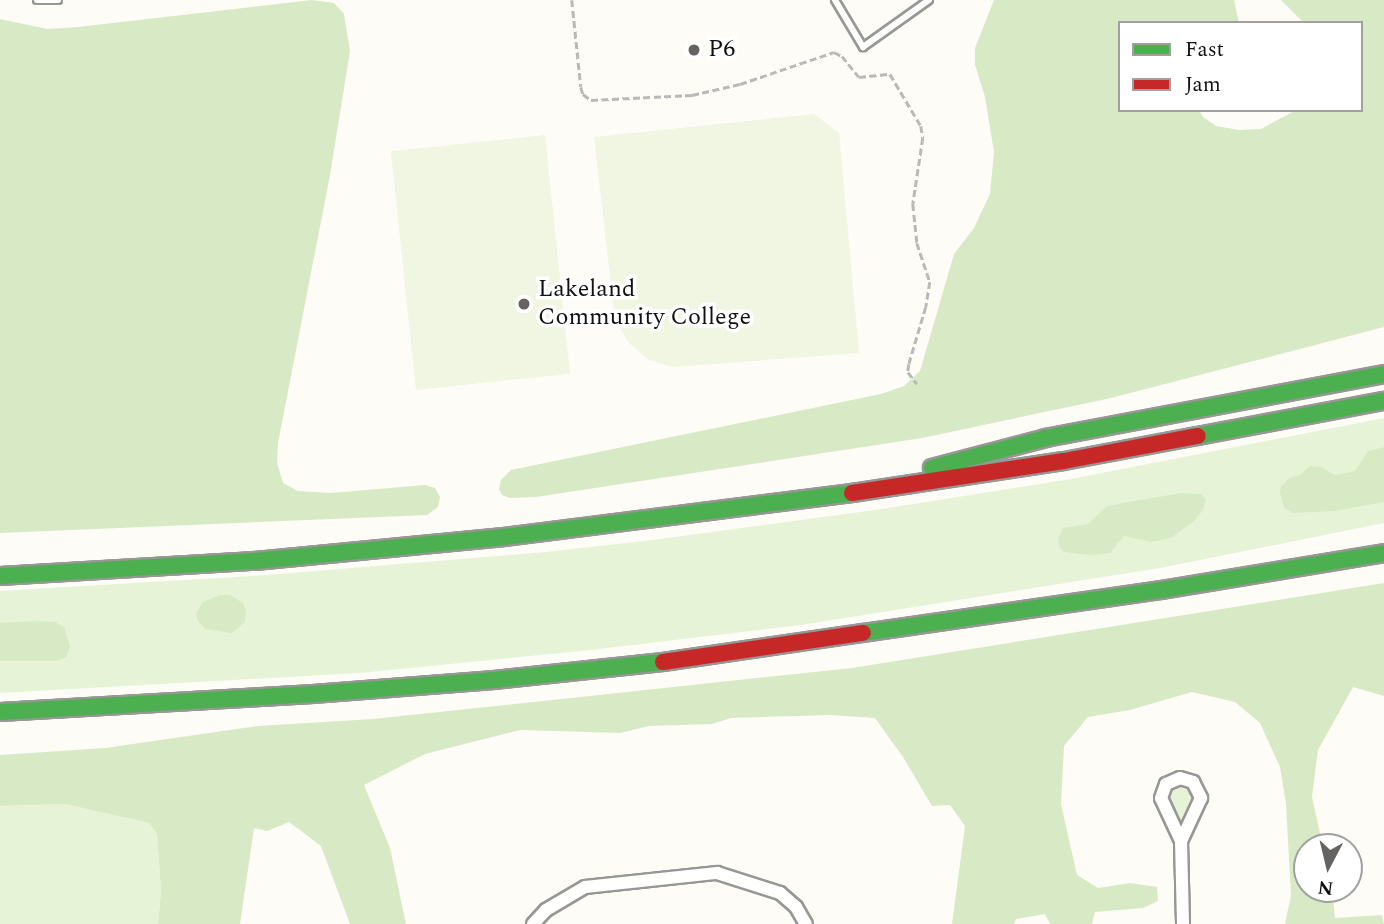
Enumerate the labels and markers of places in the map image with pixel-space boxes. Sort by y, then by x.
place label: P6 [708,36,735,64]
marker: P6 [686,42,702,58]
place label: Lakeland Community College [538,276,751,332]
marker: Lakeland Community College [516,296,532,312]

